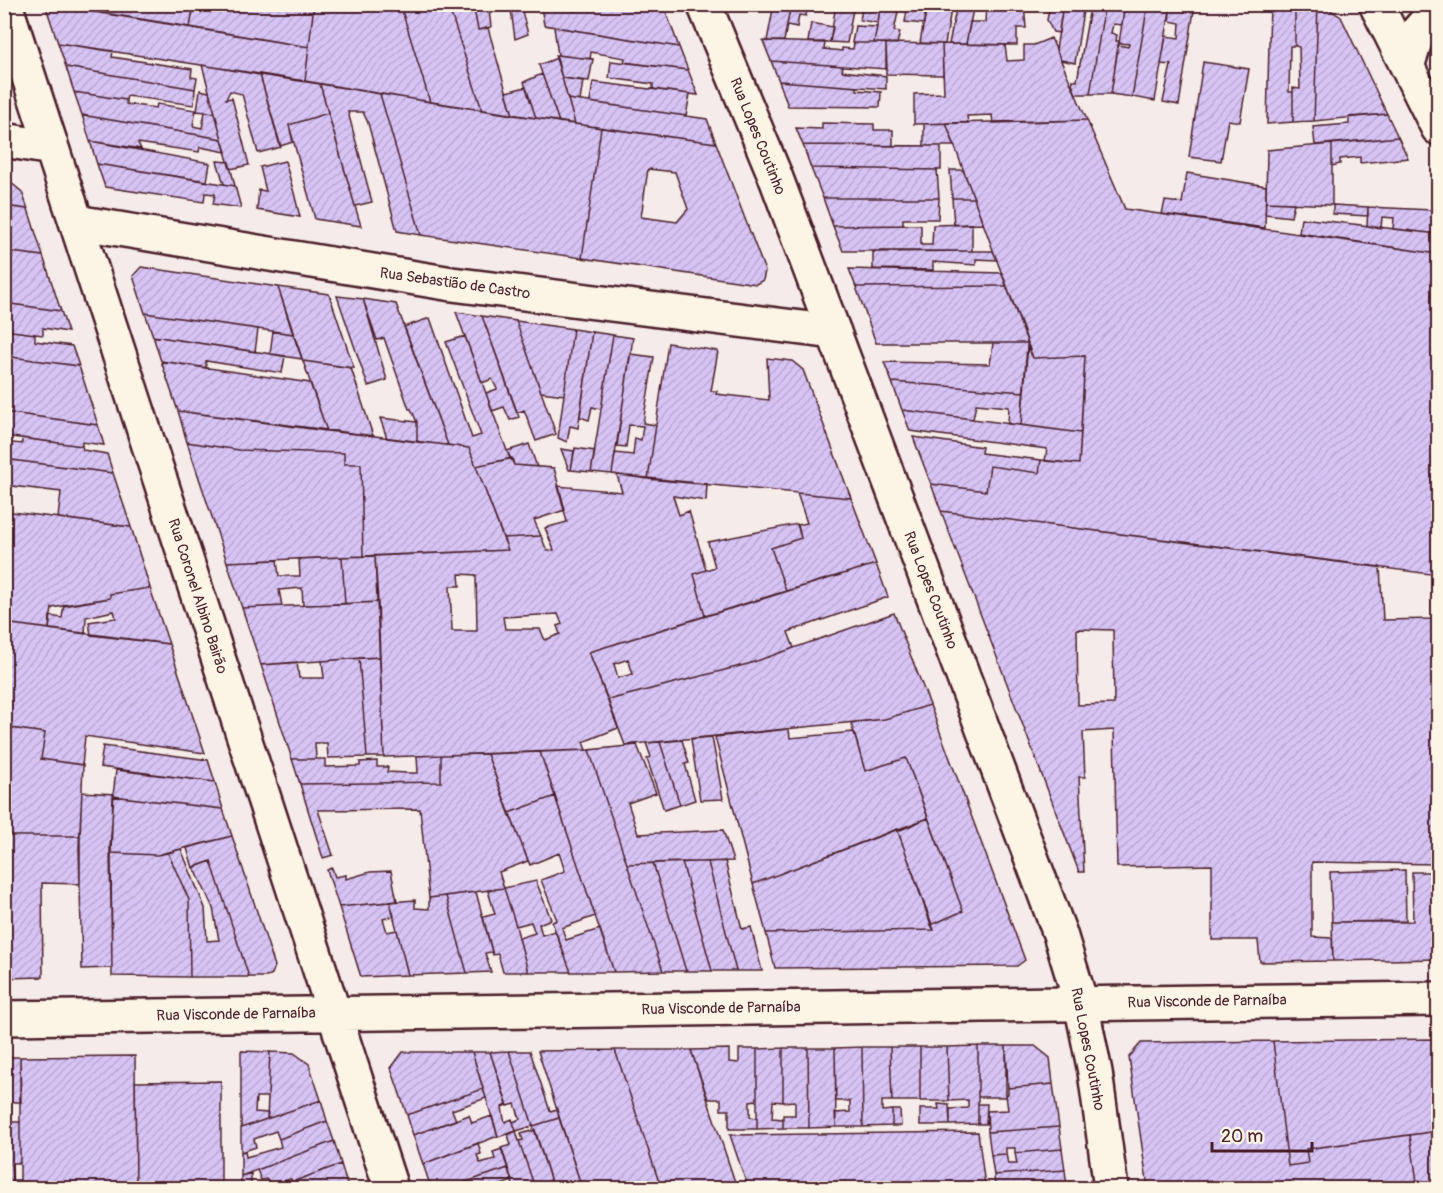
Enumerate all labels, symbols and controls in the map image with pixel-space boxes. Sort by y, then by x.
street label: Rua Lopes Coutinho [725,75,790,197]
street label: Rua Sebastião de Castro [379,264,531,303]
street label: Rua Coronel Albino Bairão [163,516,232,676]
street label: Rua Lopes Coutinho [899,529,962,652]
street label: Rua Lopes Coutinho [1066,986,1109,1112]
street label: Rua Visconde de Parnaíba [1127,991,1287,1012]
street label: Rua Visconde de Parnaíba [641,998,801,1019]
street label: Rua Visconde de Parnaíba [156,1004,316,1025]
scale bar [1212,1115,1312,1153]
text: 20 m [1221,1125,1263,1148]

